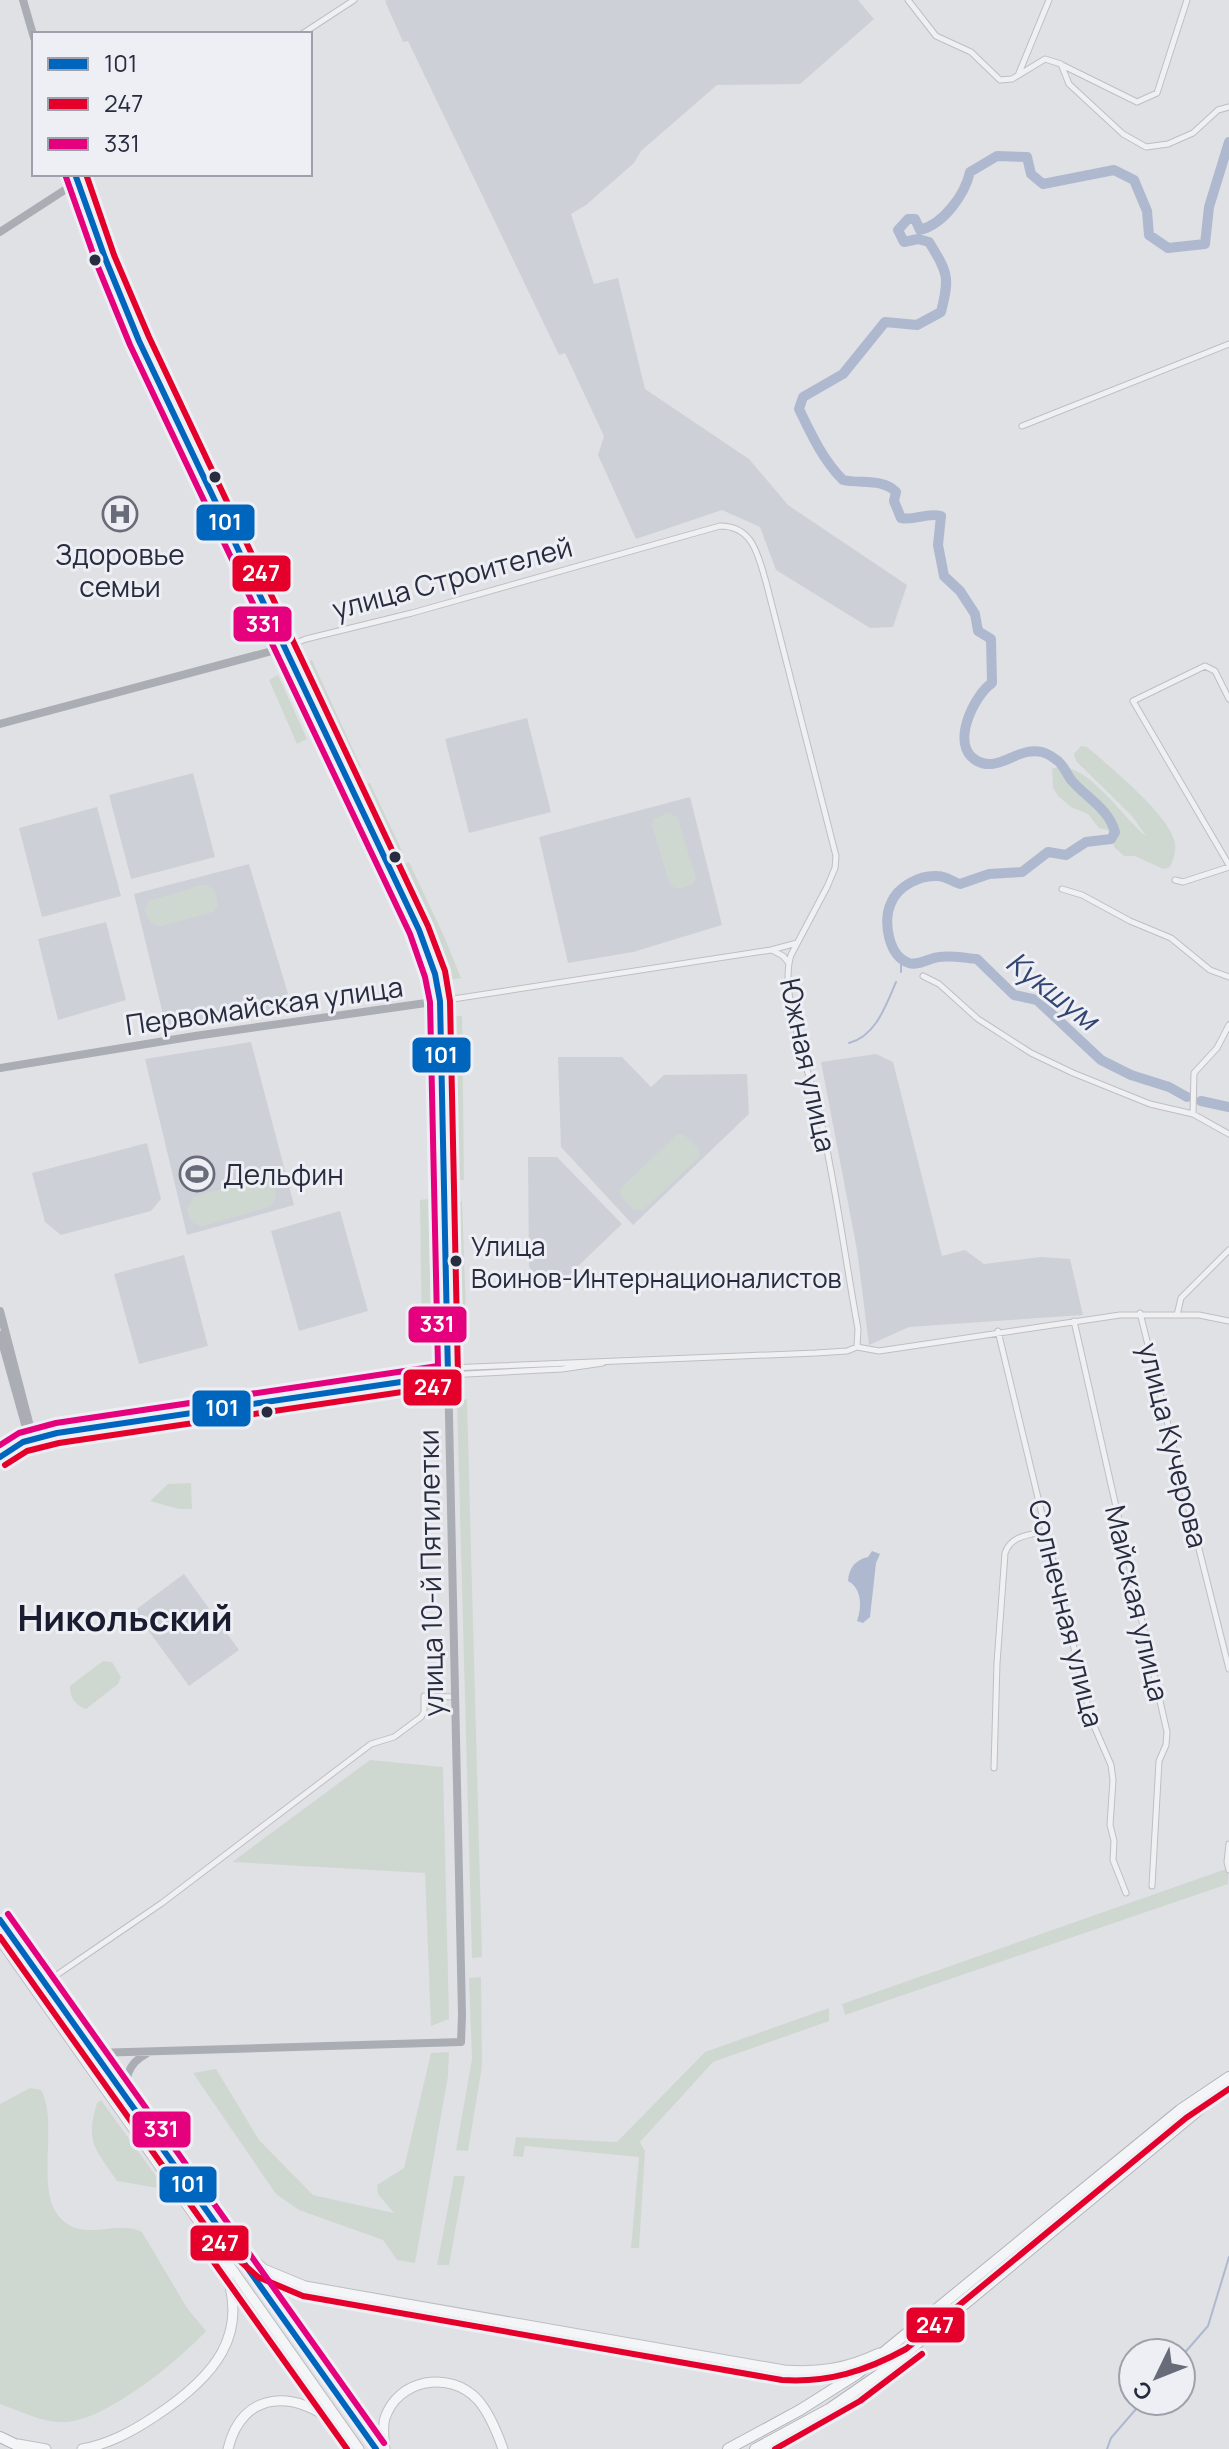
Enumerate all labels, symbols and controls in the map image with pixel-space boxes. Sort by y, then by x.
legend [32,32,312,176]
text: 101 [104,46,137,79]
text: 247 [104,86,143,119]
text: 331 [104,126,140,159]
unlabelled marker [87,252,103,268]
unlabelled marker [207,469,223,485]
hospital icon: Здоровье семьи [101,495,139,533]
line badge: 101 [195,503,256,542]
text: 101 [208,507,242,537]
street label: улица Строителей [328,527,576,627]
place label: Здоровье семьи [55,535,185,605]
line badge: 247 [231,554,292,593]
text: 247 [242,558,280,588]
line badge: 331 [232,605,293,643]
text: 331 [245,609,281,639]
unlabelled marker [387,849,403,865]
water label: Кукшум [998,941,1109,1040]
street label: Первомайская улица [123,967,405,1043]
street label: Южная улица [772,974,846,1156]
line badge: 101 [411,1036,472,1074]
text: 101 [424,1040,458,1070]
sports icon: Дельфин [178,1155,216,1193]
place label: Дельфин [223,1155,344,1193]
place label: Улица Воинов-Интернационалистов [471,1228,842,1296]
marker: Улица Воинов-Интернационалистов [448,1253,464,1269]
line badge: 331 [407,1305,468,1344]
text: 331 [419,1309,455,1339]
street label: улица Кучерова [1130,1338,1218,1552]
line badge: 247 [402,1368,463,1407]
text: 247 [414,1372,452,1402]
line badge: 101 [191,1389,252,1428]
text: 101 [205,1393,239,1423]
unlabelled marker [259,1404,275,1420]
street label: улица 10-й Пятилетки [408,1429,452,1717]
street label: Солнечная улица [1020,1495,1114,1731]
street label: Майская улица [1097,1501,1179,1705]
district label: Никольский [17,1593,233,1642]
line badge: 331 [131,2110,192,2149]
text: 331 [143,2114,179,2144]
line badge: 101 [158,2165,218,2204]
text: 101 [171,2169,205,2199]
line badge: 247 [189,2224,250,2262]
text: 247 [201,2228,239,2258]
line badge: 247 [905,2306,966,2344]
text: 247 [916,2310,954,2340]
north arrow [1117,2337,1197,2417]
text: С [1126,2374,1159,2407]

